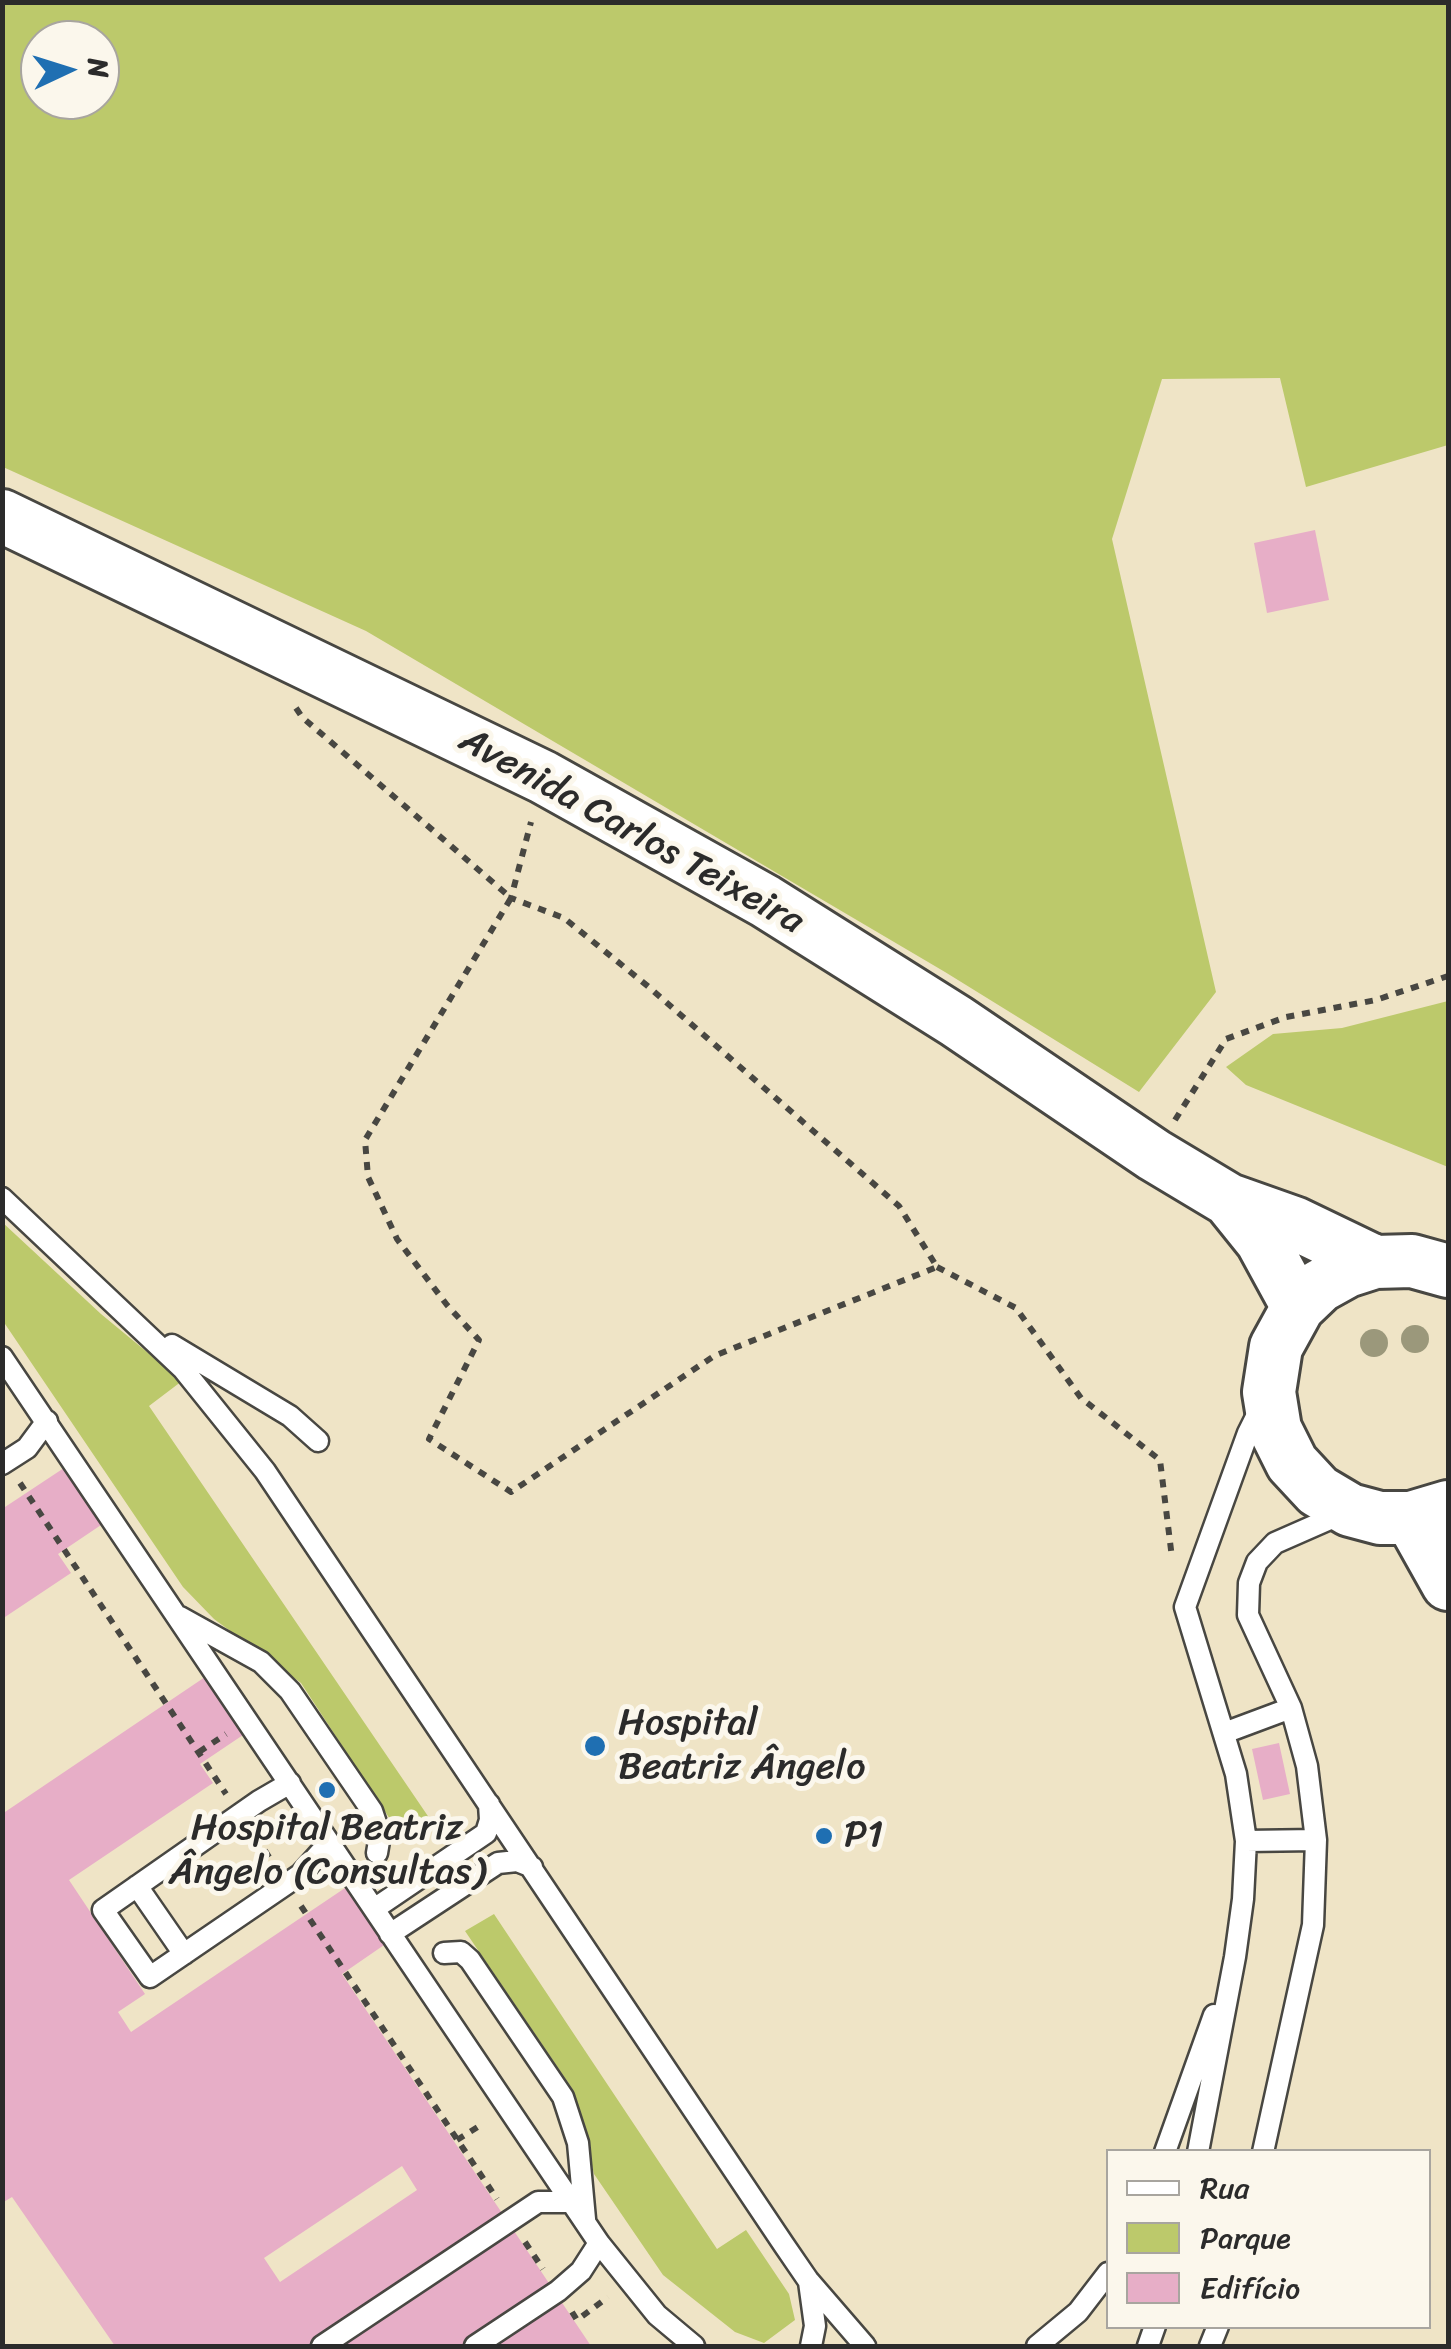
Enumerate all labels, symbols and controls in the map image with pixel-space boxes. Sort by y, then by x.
north arrow [20,20,120,120]
text: N [73,57,124,79]
street label: Avenida Carlos Teixeira [451,718,811,946]
place label: Hospital Beatriz Ângelo [618,1701,865,1790]
marker: Hospital Beatriz Ângelo [582,1733,608,1759]
marker: Hospital Beatriz Ângelo (Consultas) [316,1779,338,1801]
place label: Hospital Beatriz Ângelo (Consultas) [169,1806,485,1896]
place label: P1 [844,1813,883,1859]
marker: P1 [813,1825,835,1847]
legend [1106,2149,1431,2329]
text: Rua [1200,2161,1249,2215]
text: Parque [1200,2211,1291,2265]
text: Edifício [1200,2261,1300,2315]

